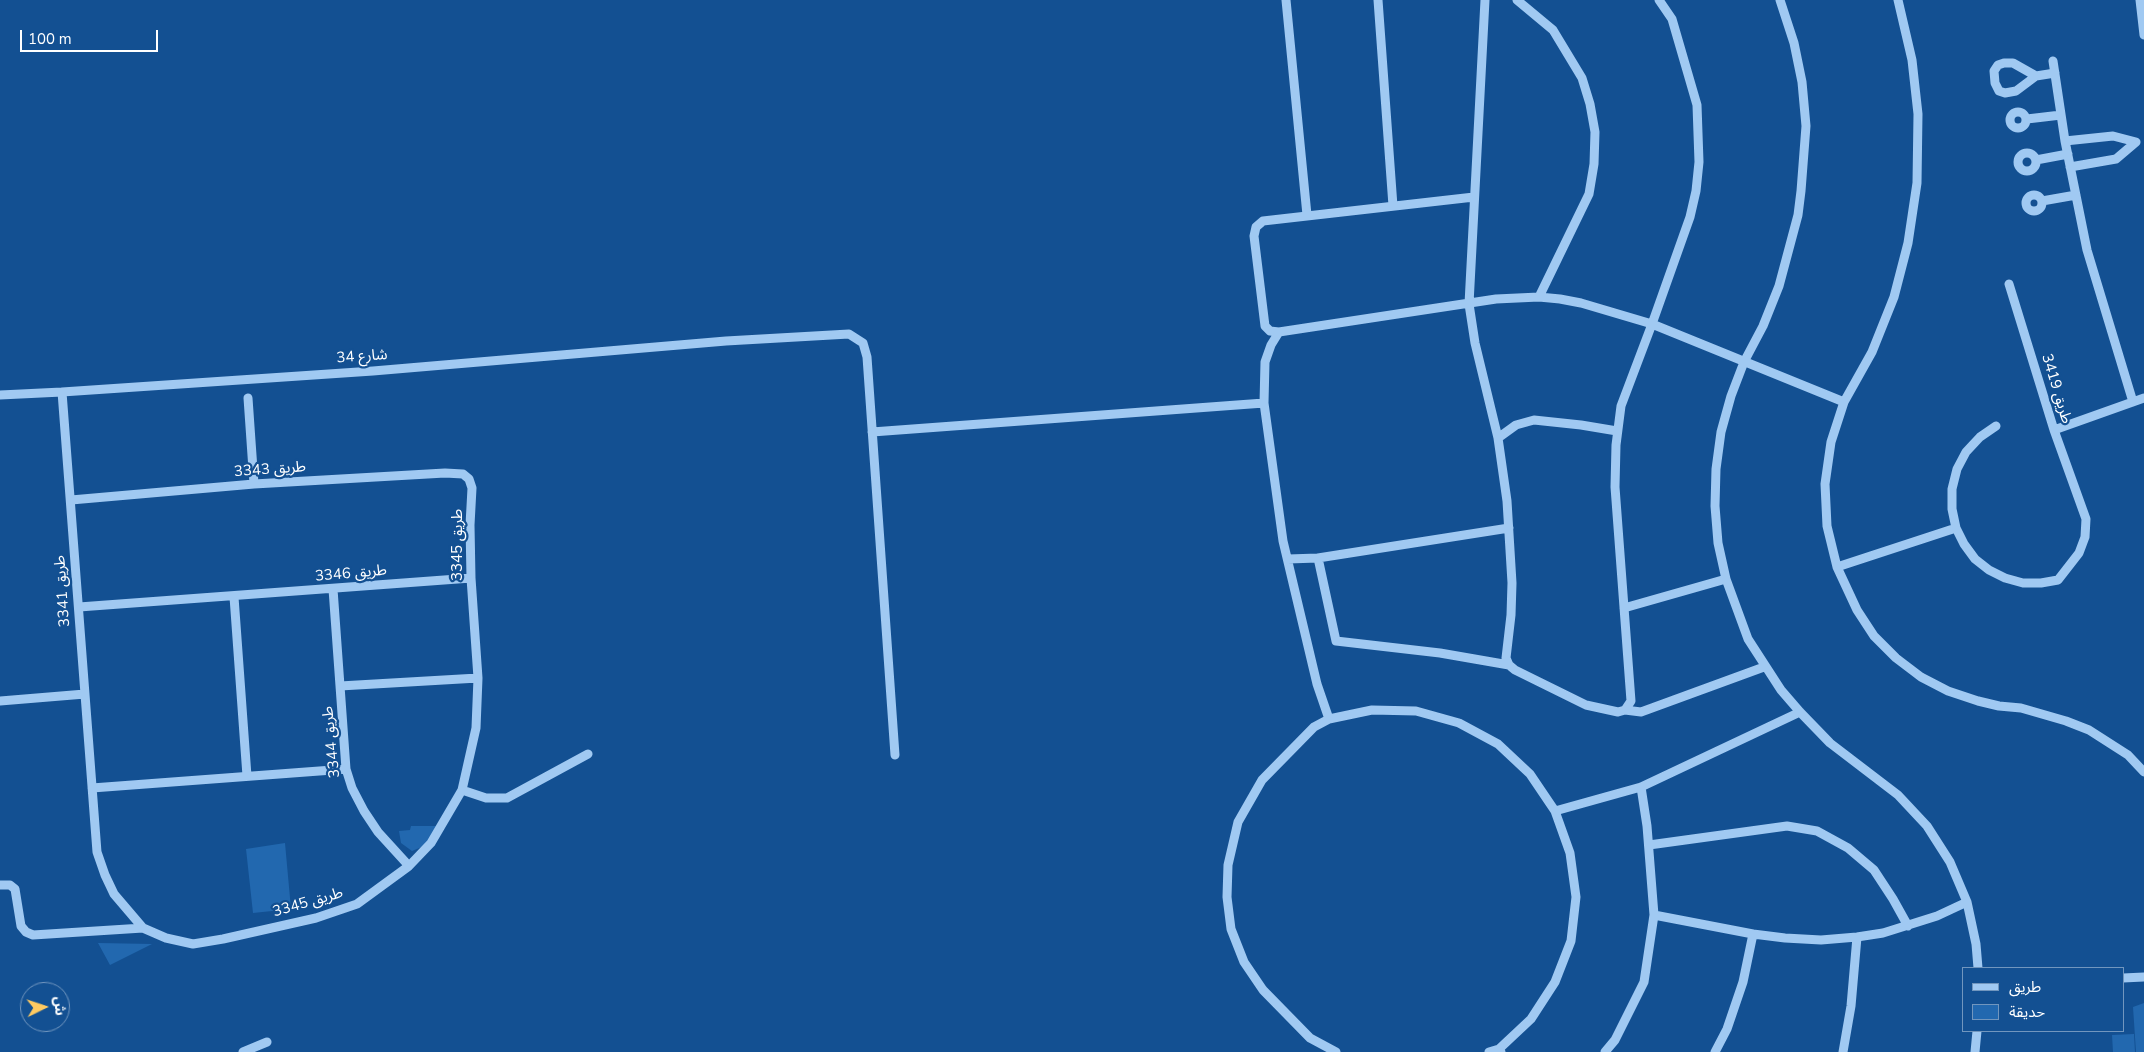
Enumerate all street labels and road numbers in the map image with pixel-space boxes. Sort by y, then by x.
street label: شارع 34 [336,346,388,368]
street label: طريق 3419 [2037,352,2075,426]
street label: طريق 3343 [233,459,307,481]
street label: طريق 3345 [449,509,467,581]
street label: طريق 3341 [52,554,74,628]
street label: طريق 3346 [314,562,388,586]
street label: طريق 3344 [319,705,345,779]
street label: طريق 3345 [271,884,345,922]

